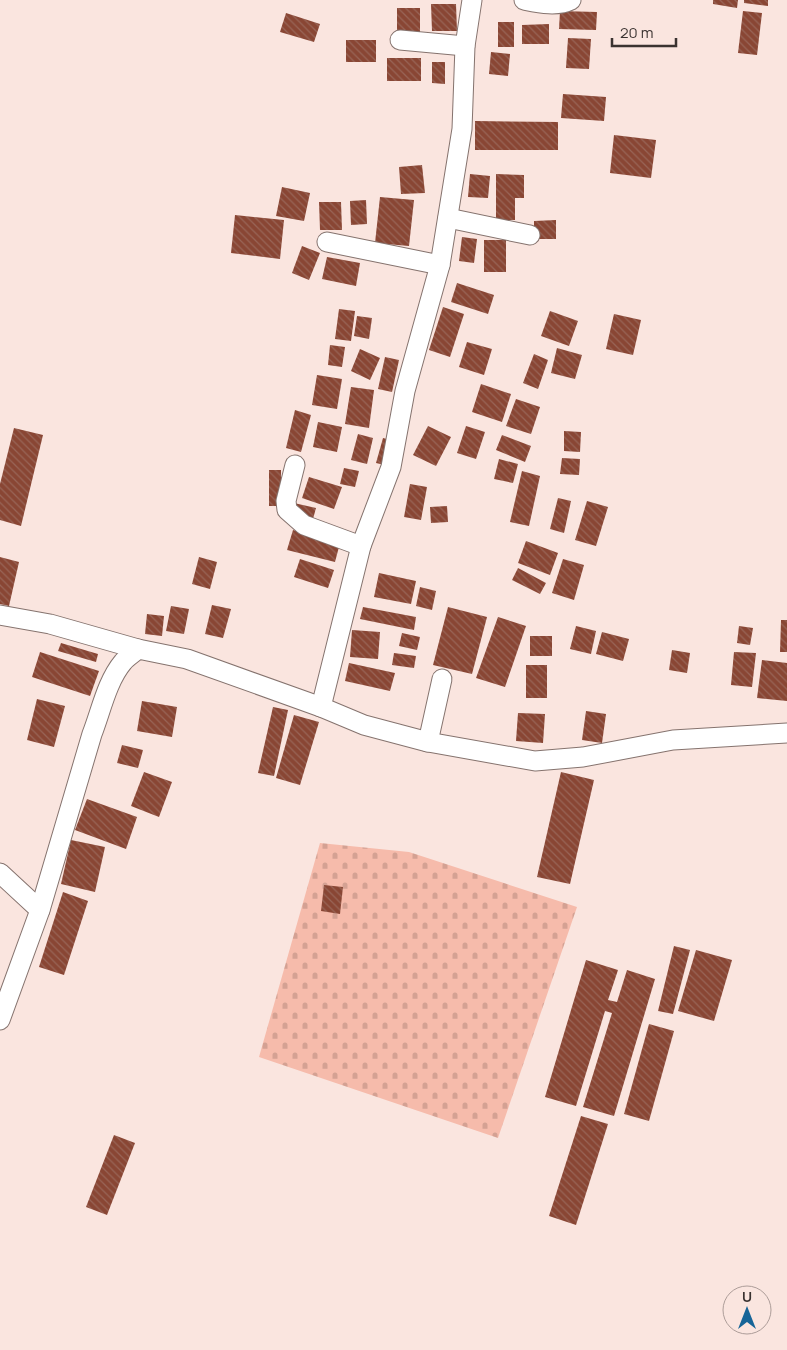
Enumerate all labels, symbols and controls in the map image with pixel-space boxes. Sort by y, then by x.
scale bar [612,15,676,47]
text: 20 m [620,22,653,43]
north arrow [722,1285,772,1335]
text: U [742,1287,752,1306]

